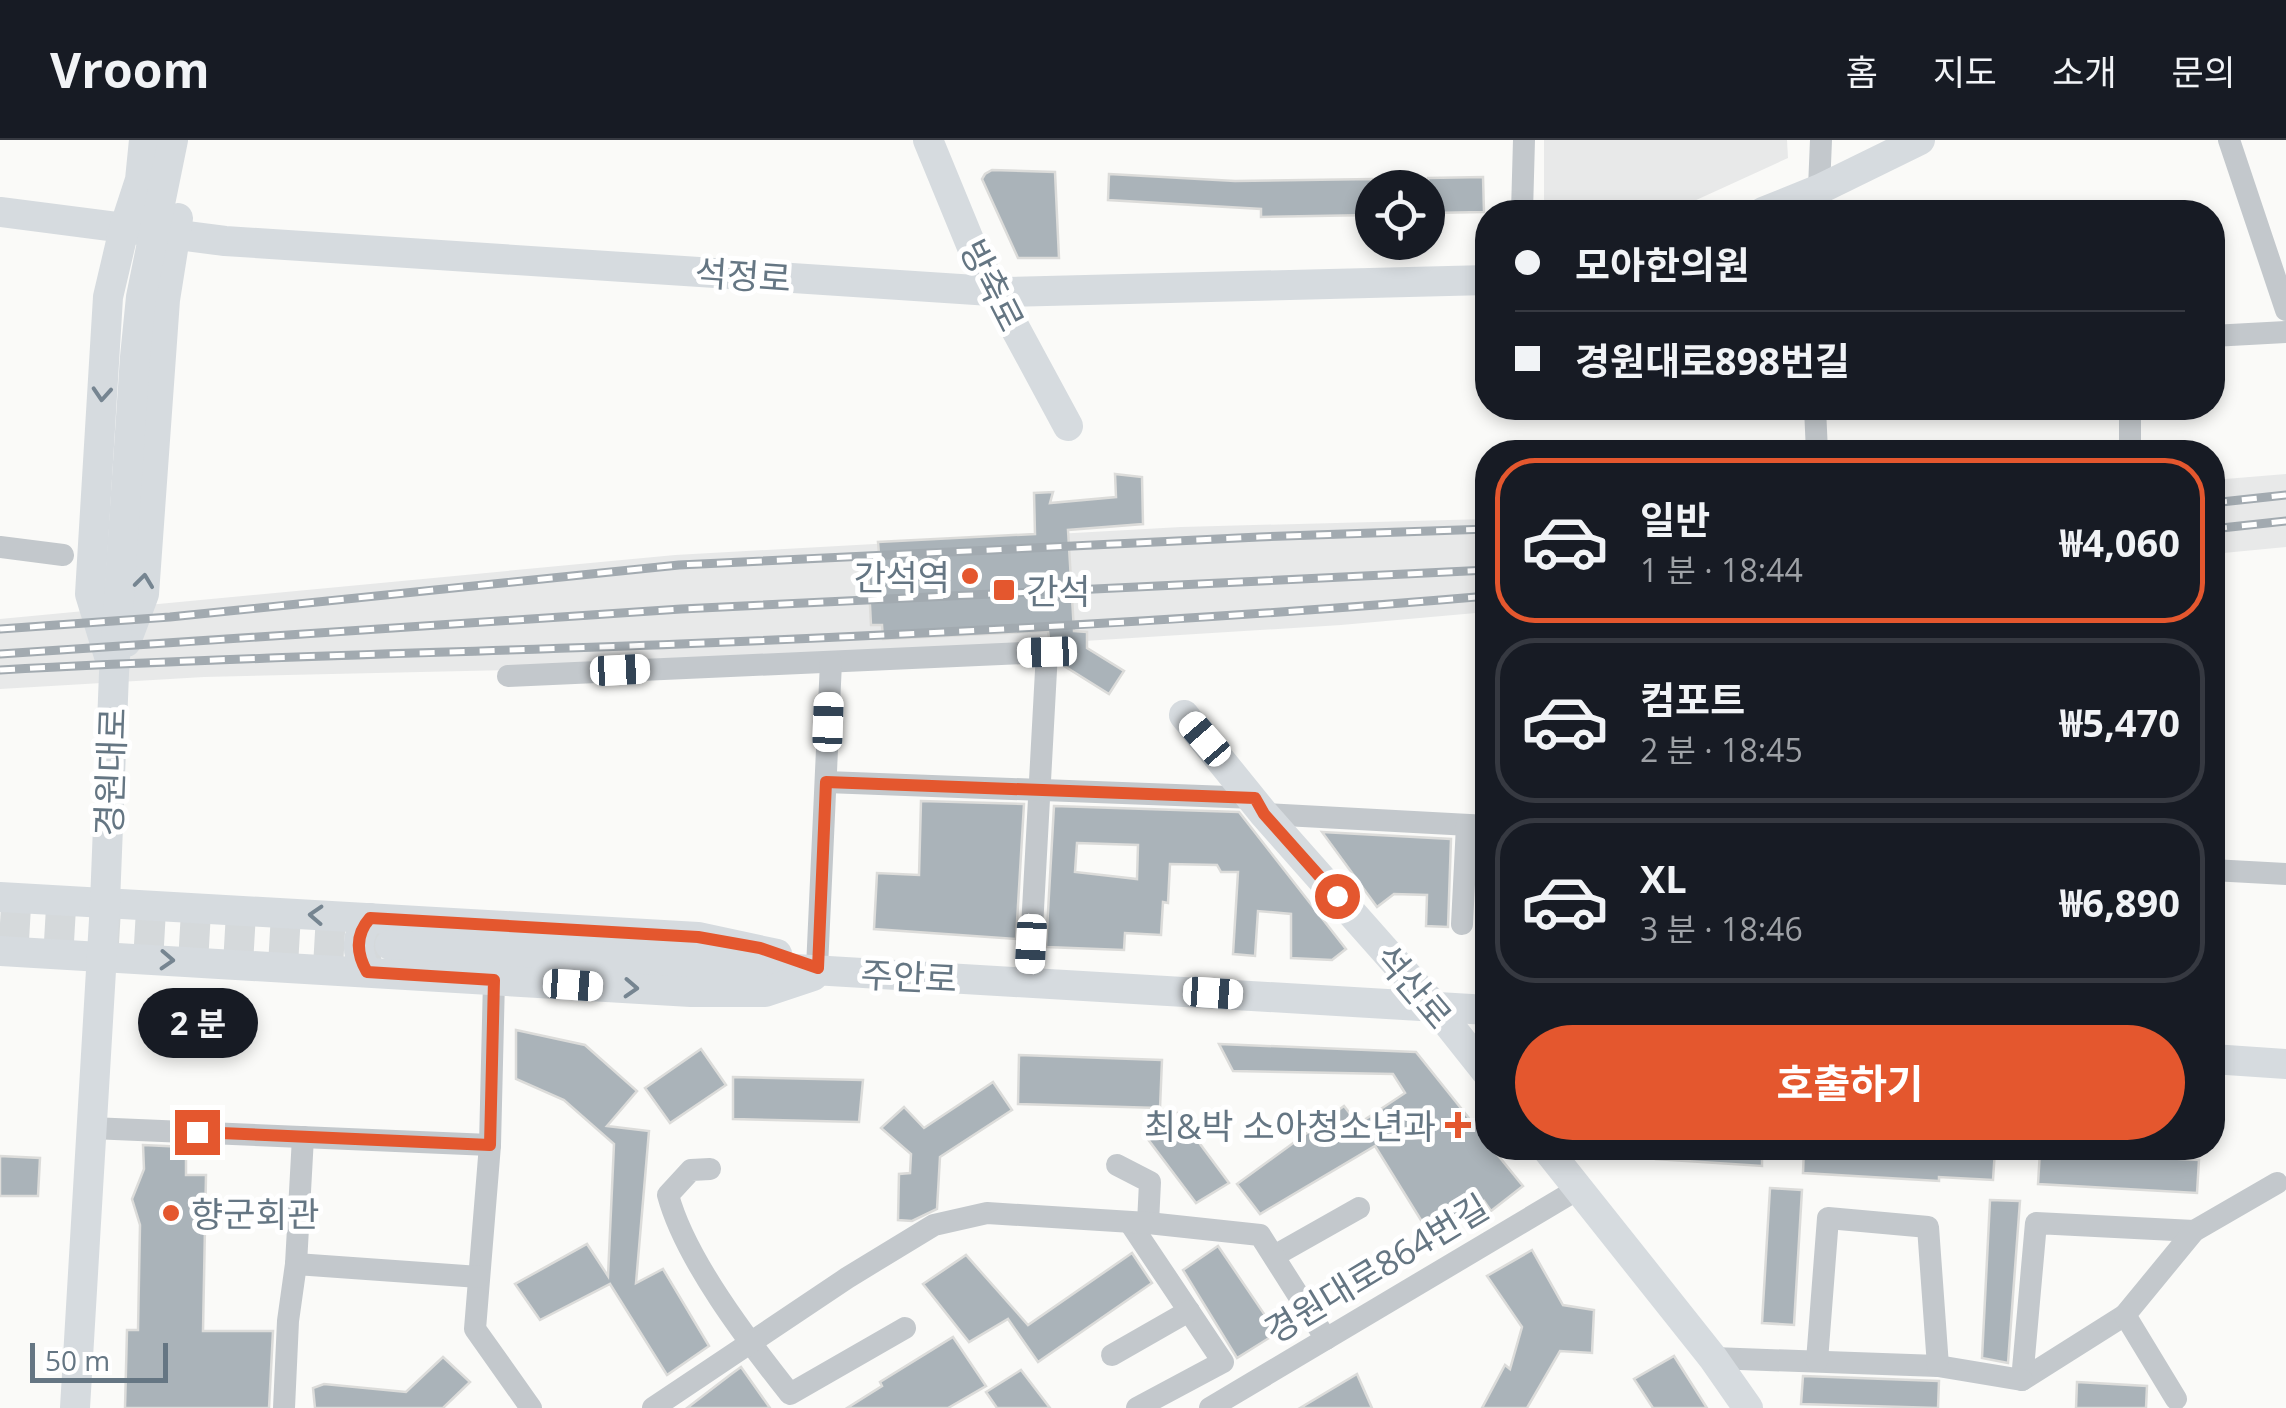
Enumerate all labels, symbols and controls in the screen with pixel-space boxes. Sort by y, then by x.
text: Vroom [50,37,210,102]
text: 홈 [1846,48,1878,95]
text: 지도 [1933,48,1997,95]
text: 소개 [2052,48,2117,95]
text: 문의 [2172,48,2236,95]
map controls [1355,170,1445,260]
button: locate [1355,170,1445,260]
street label: 방축로 [950,231,1036,339]
text: 모아한의원 [1575,238,1750,290]
street label: 석정로 [693,248,793,302]
text: 경원대로898번길 [1575,334,1850,386]
one-way arrow [92,387,113,403]
text: 일반 [1640,493,1710,545]
icon: car [1520,496,1610,586]
text: ₩4,060 [2060,516,2180,568]
text: 1 분 · 18:44 [1640,548,1803,591]
place label: 간석역 [853,553,950,600]
marker: 간석역 [959,565,981,587]
place label: 간석 [1026,567,1090,614]
one-way arrow [133,573,154,589]
marker: 간석 [991,577,1017,603]
car [1016,636,1078,668]
car [589,653,651,687]
text: 컴포트 [1640,673,1745,725]
icon: car [1520,676,1610,766]
car [812,691,844,753]
text: ₩5,470 [2060,696,2180,748]
street label: 경원대로 [84,707,136,837]
car [1174,707,1236,771]
text: 2 분 · 18:45 [1640,728,1803,771]
text: XL [1640,852,1687,904]
icon: car [1520,856,1610,946]
route start [1315,874,1360,919]
text: ₩6,890 [2060,876,2180,928]
one-way arrow [307,905,323,926]
text: 3 분 · 18:46 [1640,907,1803,950]
car [1014,913,1048,975]
street label: 석산로 [1365,934,1463,1038]
one-way arrow [160,949,176,971]
street label: 주안로 [860,950,958,1002]
car [542,968,604,1002]
car [1182,976,1244,1010]
one-way arrow [624,977,640,998]
callout: 2 분 [137,987,257,1057]
text: 2 분 [170,1001,226,1044]
button: 호출하기 [1515,1025,2185,1140]
place label: 최&박 소아청소년과 [1144,1102,1436,1149]
route end [175,1110,220,1155]
marker: 최&박 소아청소년과 [1445,1112,1471,1138]
street label: 경원대로864번길 [1255,1183,1497,1353]
place label: 향군회관 [191,1190,320,1237]
marker: 향군회관 [160,1202,182,1224]
scale bar [30,1338,168,1382]
text: 50 m [45,1341,110,1379]

